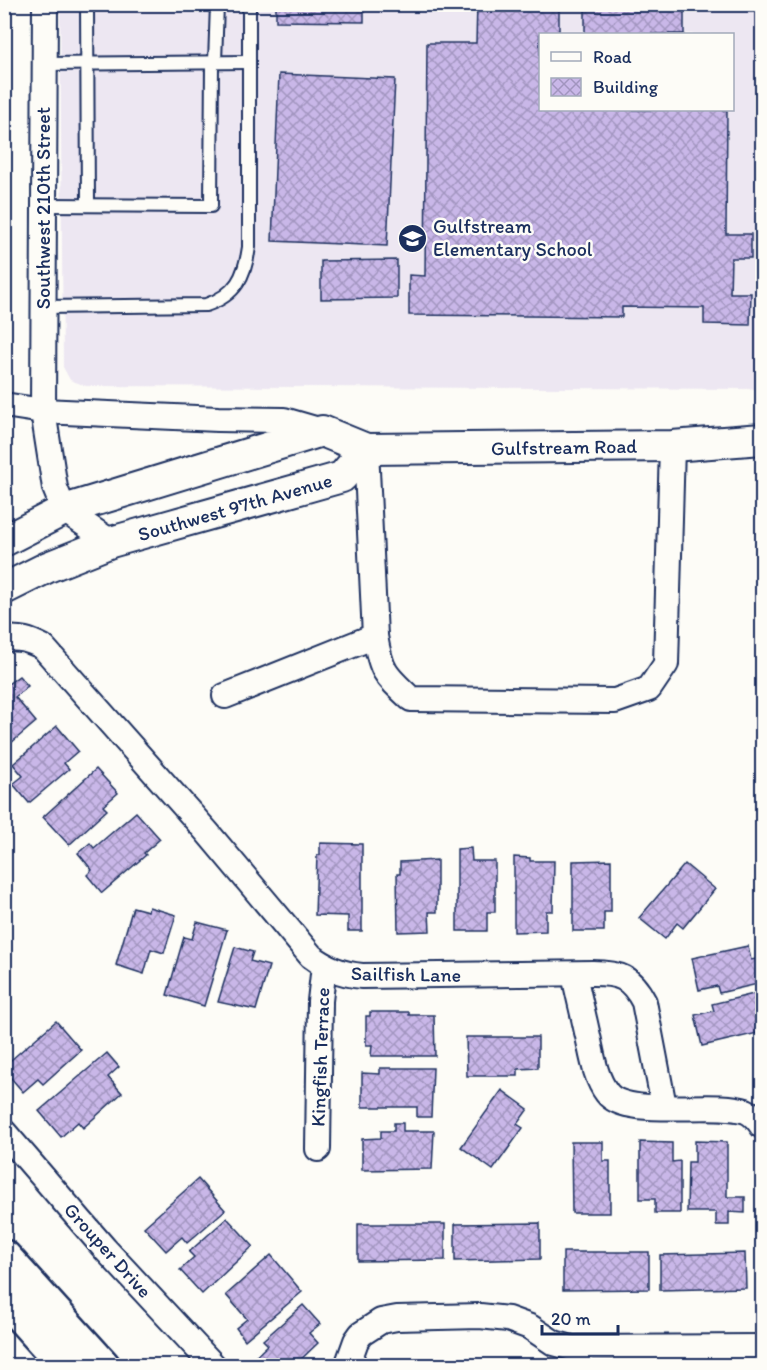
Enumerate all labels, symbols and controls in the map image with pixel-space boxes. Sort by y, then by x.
legend [539,33,734,111]
text: Road [593,46,632,68]
text: Building [593,76,659,98]
street label: Southwest 210th Street [31,107,55,309]
place label: Gulfstream Elementary School [433,214,593,261]
school or university icon: Gulfstream Elementary School [396,222,428,254]
street label: Gulfstream Road [491,434,637,460]
street label: Southwest 97th Avenue [135,468,335,546]
street label: Sailfish Lane [351,961,461,987]
street label: Kingfish Terrace [306,987,334,1127]
street label: Grouper Drive [59,1197,157,1303]
scale bar [542,1298,618,1336]
text: 20 m [551,1308,591,1330]

